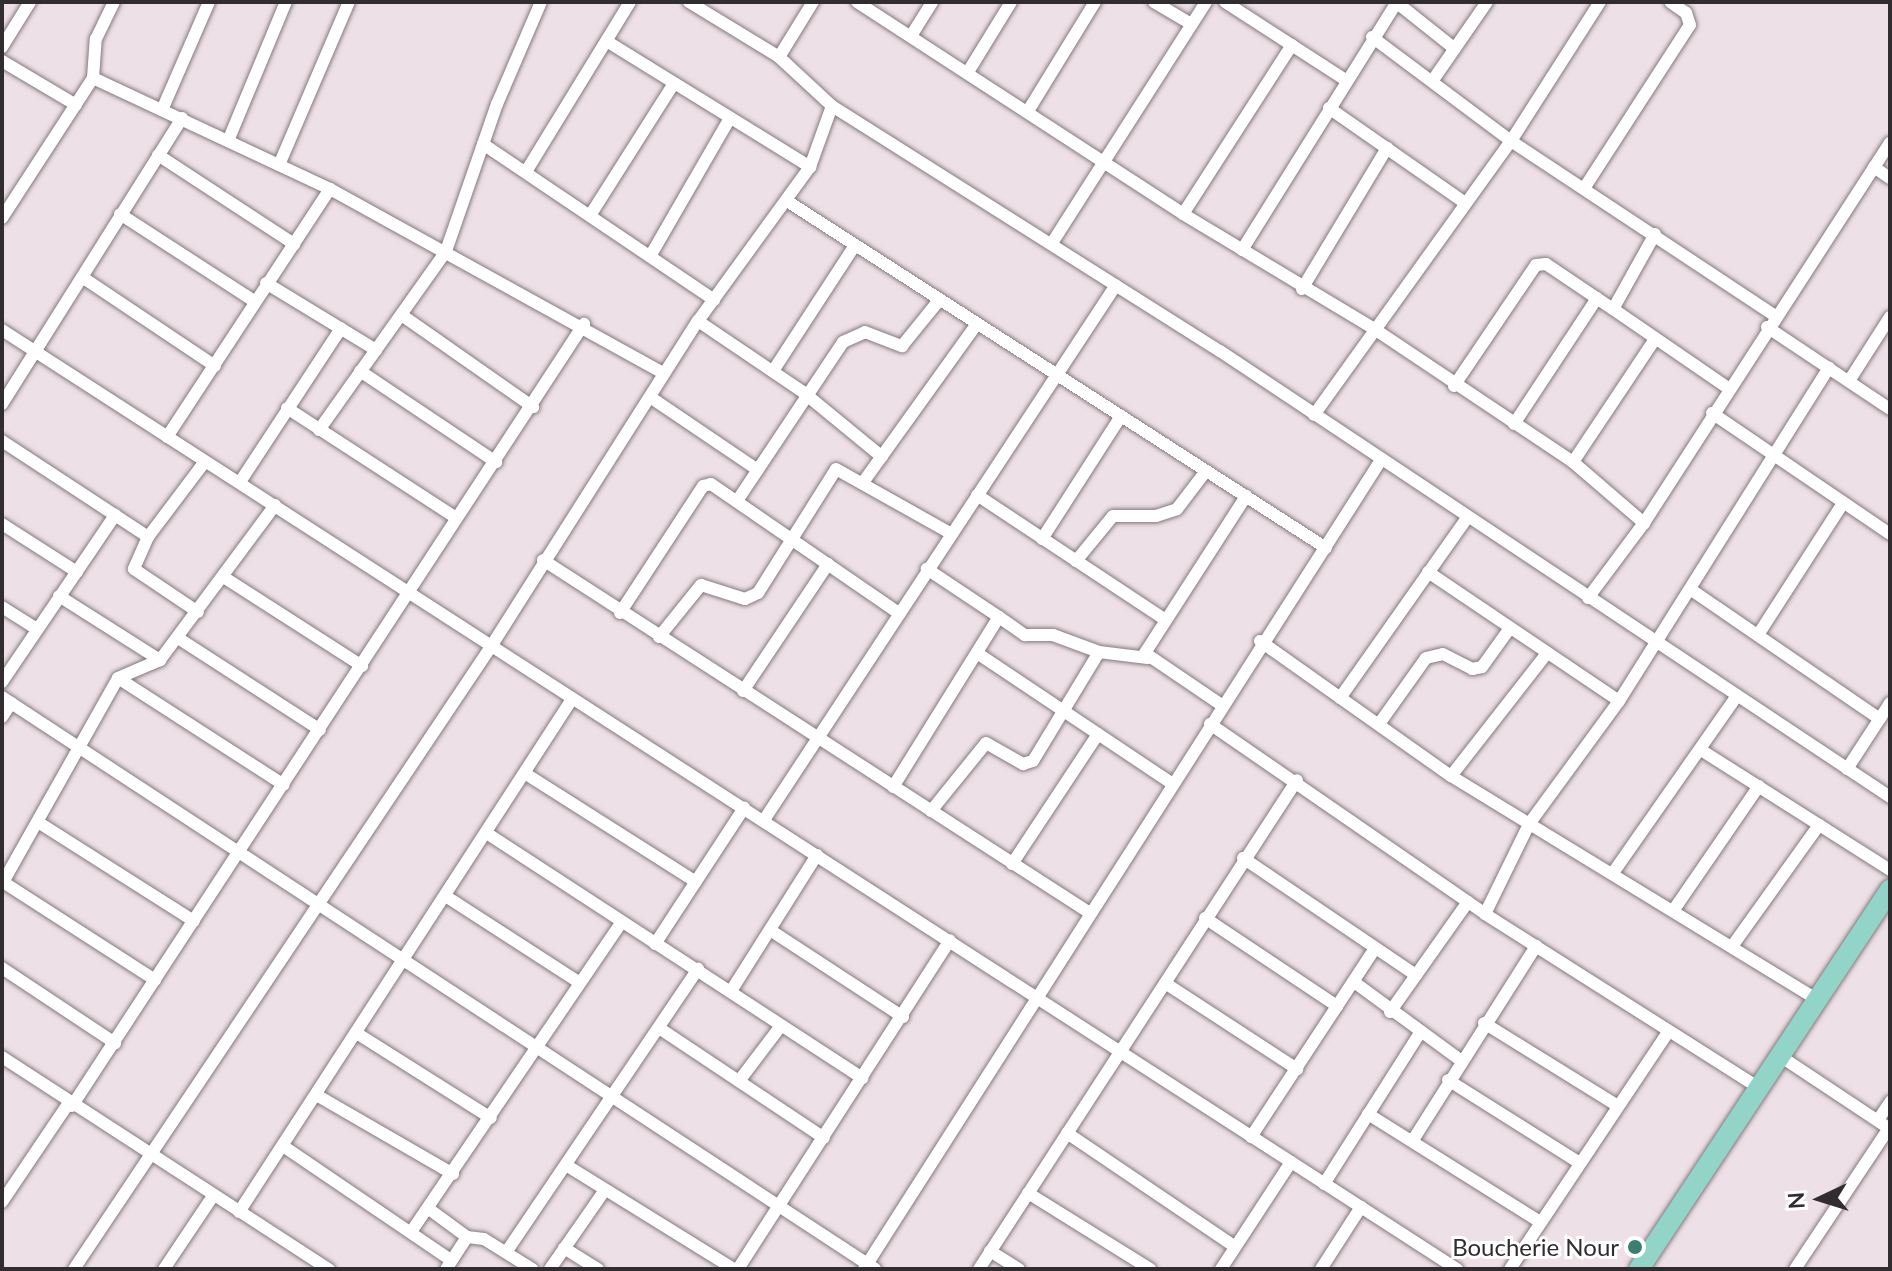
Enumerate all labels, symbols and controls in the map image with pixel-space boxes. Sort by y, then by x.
north arrow [1780,1159,1860,1239]
text: N [1782,1191,1810,1210]
place label: Boucherie Nour [1452,1233,1619,1261]
marker: Boucherie Nour [1626,1238,1644,1256]

